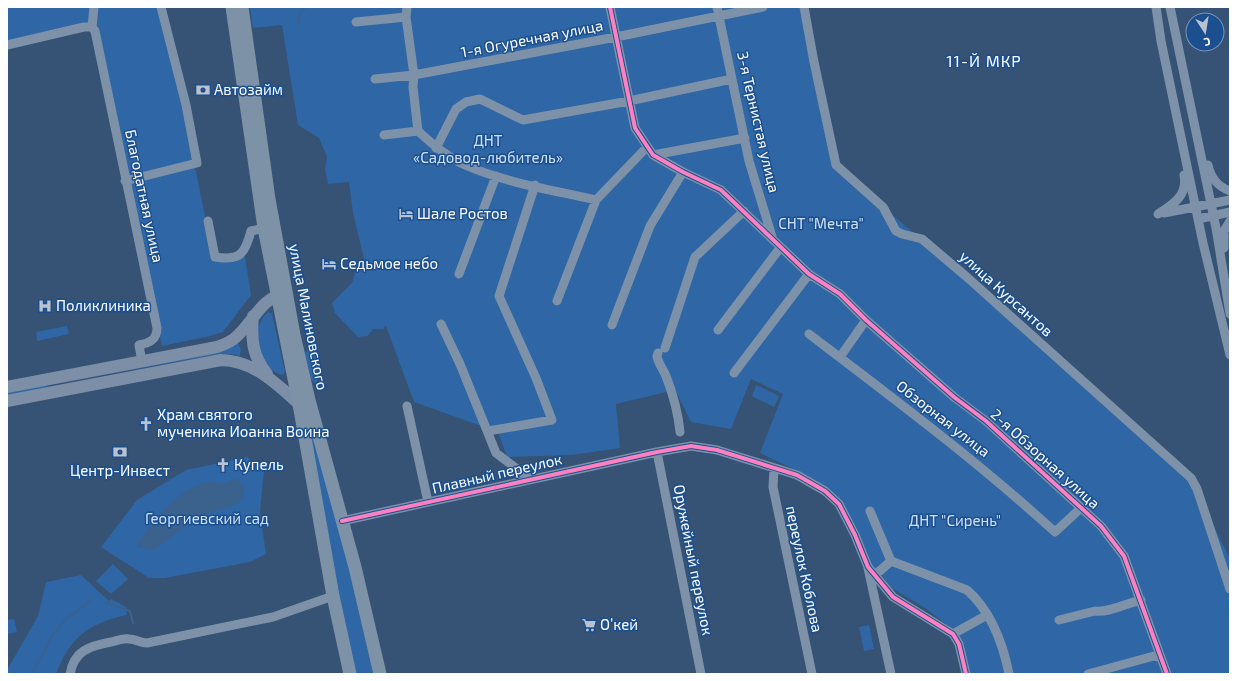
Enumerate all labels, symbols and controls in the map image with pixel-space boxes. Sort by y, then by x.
north arrow [1185,12,1225,52]
street label: 1-я Огуречная улица [459,15,605,62]
text: С [1202,35,1212,49]
street label: 3-я Тернистая улица [733,49,784,194]
district label: 11-Й МКР [946,51,1022,70]
place label: Автозайм [214,80,283,98]
bank icon: Автозайм [195,82,211,98]
street label: Благодатная улица [121,128,168,264]
park label: ДНТ «Садовод-любитель» [413,131,563,166]
place label: Шале Ростов [417,204,508,222]
hotel icon: Шале Ростов [398,206,414,222]
park label: СНТ "Мечта" [778,214,864,232]
street label: улица Малиновского [285,242,332,392]
street label: улица Курсантов [956,247,1057,341]
place label: Седьмое небо [340,254,438,272]
hotel icon: Седьмое небо [321,256,337,272]
place label: Поликлиника [56,296,151,314]
hospital icon: Поликлиника [37,298,53,314]
street label: Обзорная улица [893,376,994,461]
place label: Храм святого мученика Иоанна Воина [157,405,329,441]
street label: 2-я Обзорная улица [987,405,1104,513]
church icon: Храм святого мученика Иоанна Воина [138,416,154,432]
bank icon: Центр-Инвест [112,444,128,460]
street label: Плавный переулок [430,449,564,498]
place label: Купель [234,455,284,474]
church icon: Купель [215,457,231,473]
place label: Центр-Инвест [70,461,170,479]
street label: Оружейный переулок [670,483,717,637]
street label: переулок Коблова [782,504,827,634]
park label: Георгиевский сад [145,509,269,527]
park label: ДНТ "Сирень" [909,511,1001,529]
place label: О’кей [600,615,638,633]
supermarket icon: О’кей [581,617,597,633]

